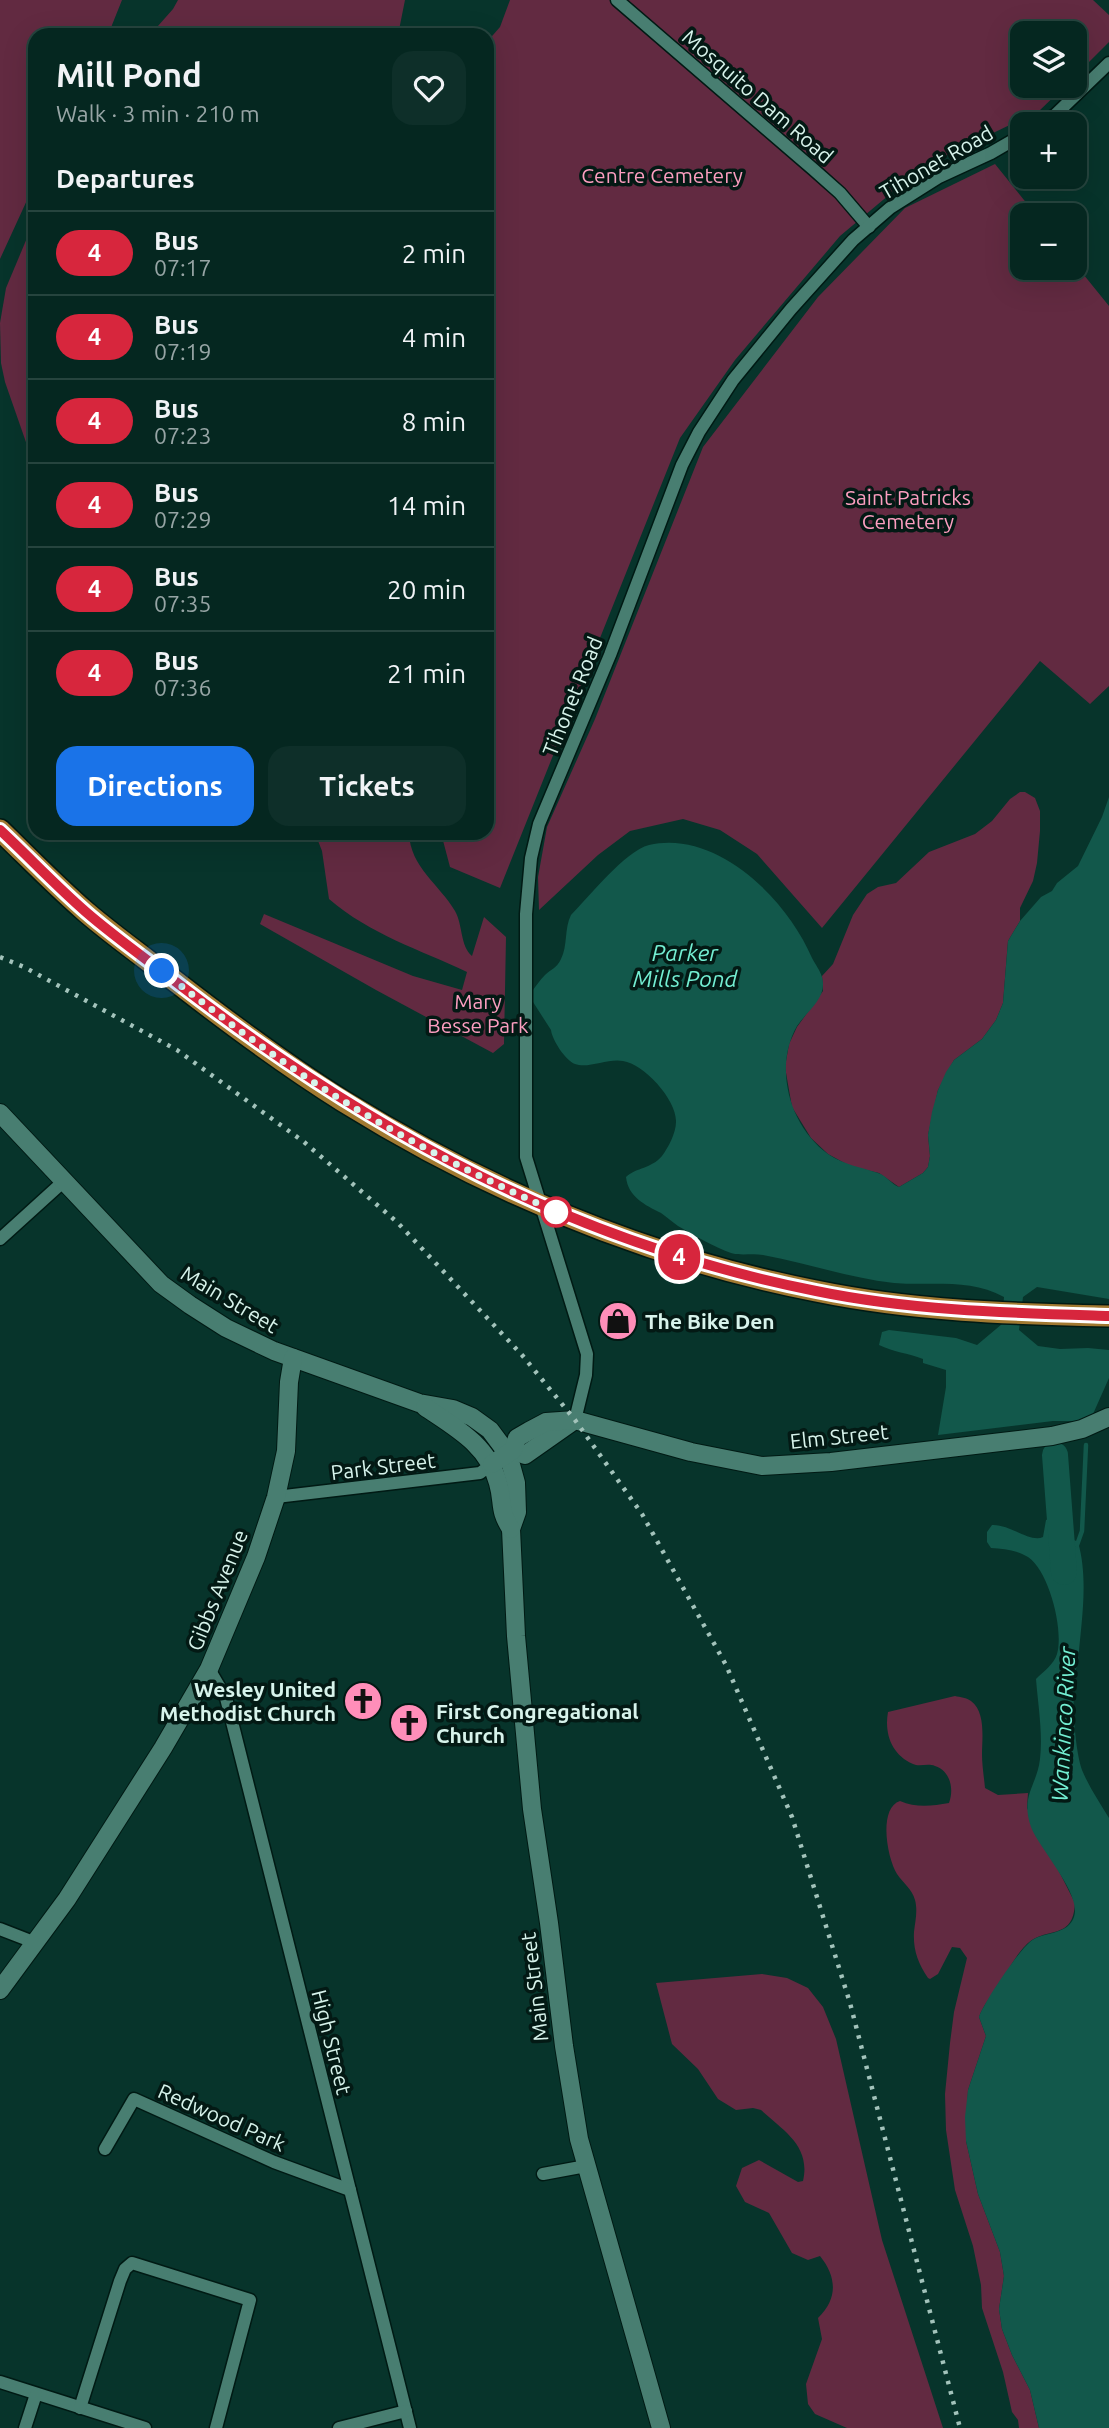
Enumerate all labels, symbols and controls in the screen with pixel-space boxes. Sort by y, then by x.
map controls [1010,21,1087,280]
button: layers [1010,21,1087,98]
street label: Mosquito Dam Road [678,24,838,168]
button: heart [392,51,466,125]
text: Mill Pond [56,56,202,93]
text: Walk · 3 min · 210 m [56,101,260,126]
button: + [1010,112,1087,189]
street label: Tihonet Road [875,120,997,204]
park label: Centre Cemetery [581,163,743,187]
text: Departures [56,164,194,193]
button: − [1010,203,1087,280]
text: Bus [154,226,199,255]
text: 4 [88,239,101,266]
text: 2 min [402,239,466,268]
text: 07:17 [154,255,212,280]
text: Bus [154,310,199,339]
text: 4 [88,323,101,350]
text: 4 min [402,323,466,352]
text: 07:19 [154,339,212,364]
text: Bus [154,394,199,423]
text: 4 [88,407,101,434]
text: 8 min [402,407,466,436]
text: 07:23 [154,423,212,448]
text: Bus [154,478,199,507]
park label: Saint Patricks Cemetery [845,485,971,533]
text: 4 [88,491,101,518]
text: 14 min [387,491,466,520]
text: 07:29 [154,507,212,532]
text: Bus [154,562,199,591]
text: 4 [88,575,101,602]
text: 20 min [387,575,466,604]
text: 07:35 [154,591,212,616]
street label: Tihonet Road [537,633,607,759]
text: Bus [154,646,199,675]
text: 4 [88,659,101,686]
text: 21 min [387,659,466,688]
text: 07:36 [154,675,212,700]
button: Directions [56,746,254,826]
button: Tickets [268,746,466,826]
water label: Parker Mills Pond [633,940,738,991]
your location [144,953,179,988]
park label: Mary Besse Park [427,989,529,1037]
unlabelled marker [541,1197,571,1227]
line badge: 4 [656,1234,702,1280]
text: 4 [672,1243,686,1270]
street label: Main Street [177,1260,283,1338]
shop icon: The Bike Den [597,1300,639,1342]
place label: The Bike Den [645,1309,775,1333]
street label: Elm Street [789,1419,889,1453]
street label: Park Street [329,1448,437,1484]
street label: Gibbs Avenue [182,1526,252,1654]
water label: Wankinco River [1046,1645,1080,1802]
place label: Wesley United Methodist Church [160,1677,336,1725]
church icon: Wesley United Methodist Church [342,1680,384,1722]
place label: First Congregational Church [436,1699,639,1747]
church icon: First Congregational Church [388,1702,430,1744]
street label: Main Street [515,1931,553,2043]
street label: High Street [307,1987,357,2097]
street label: Redwood Park [155,2078,290,2156]

